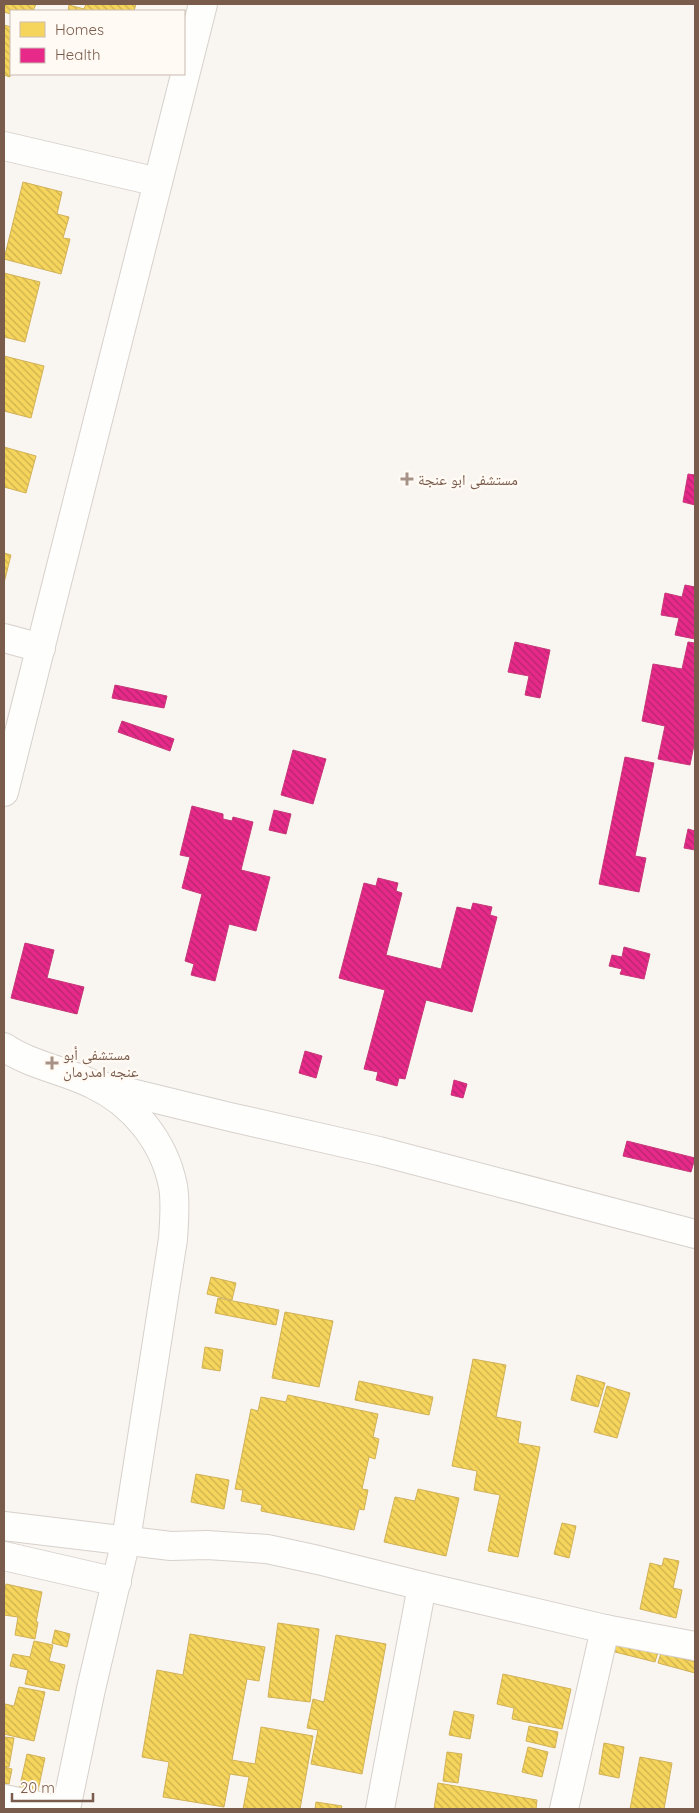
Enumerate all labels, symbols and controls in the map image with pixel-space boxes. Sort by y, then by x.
legend [10,10,185,75]
text: Homes [55,20,104,39]
text: Health [55,45,100,64]
place label: مستشفى ابو عنجة [418,470,518,490]
marker: مستشفى ابو عنجة [400,472,414,486]
place label: مستشفى أبو عنجه امدرمان [63,1045,139,1082]
marker: مستشفى أبو عنجه امدرمان [45,1056,59,1070]
scale bar [12,1770,94,1802]
text: 20 m [20,1778,55,1797]

